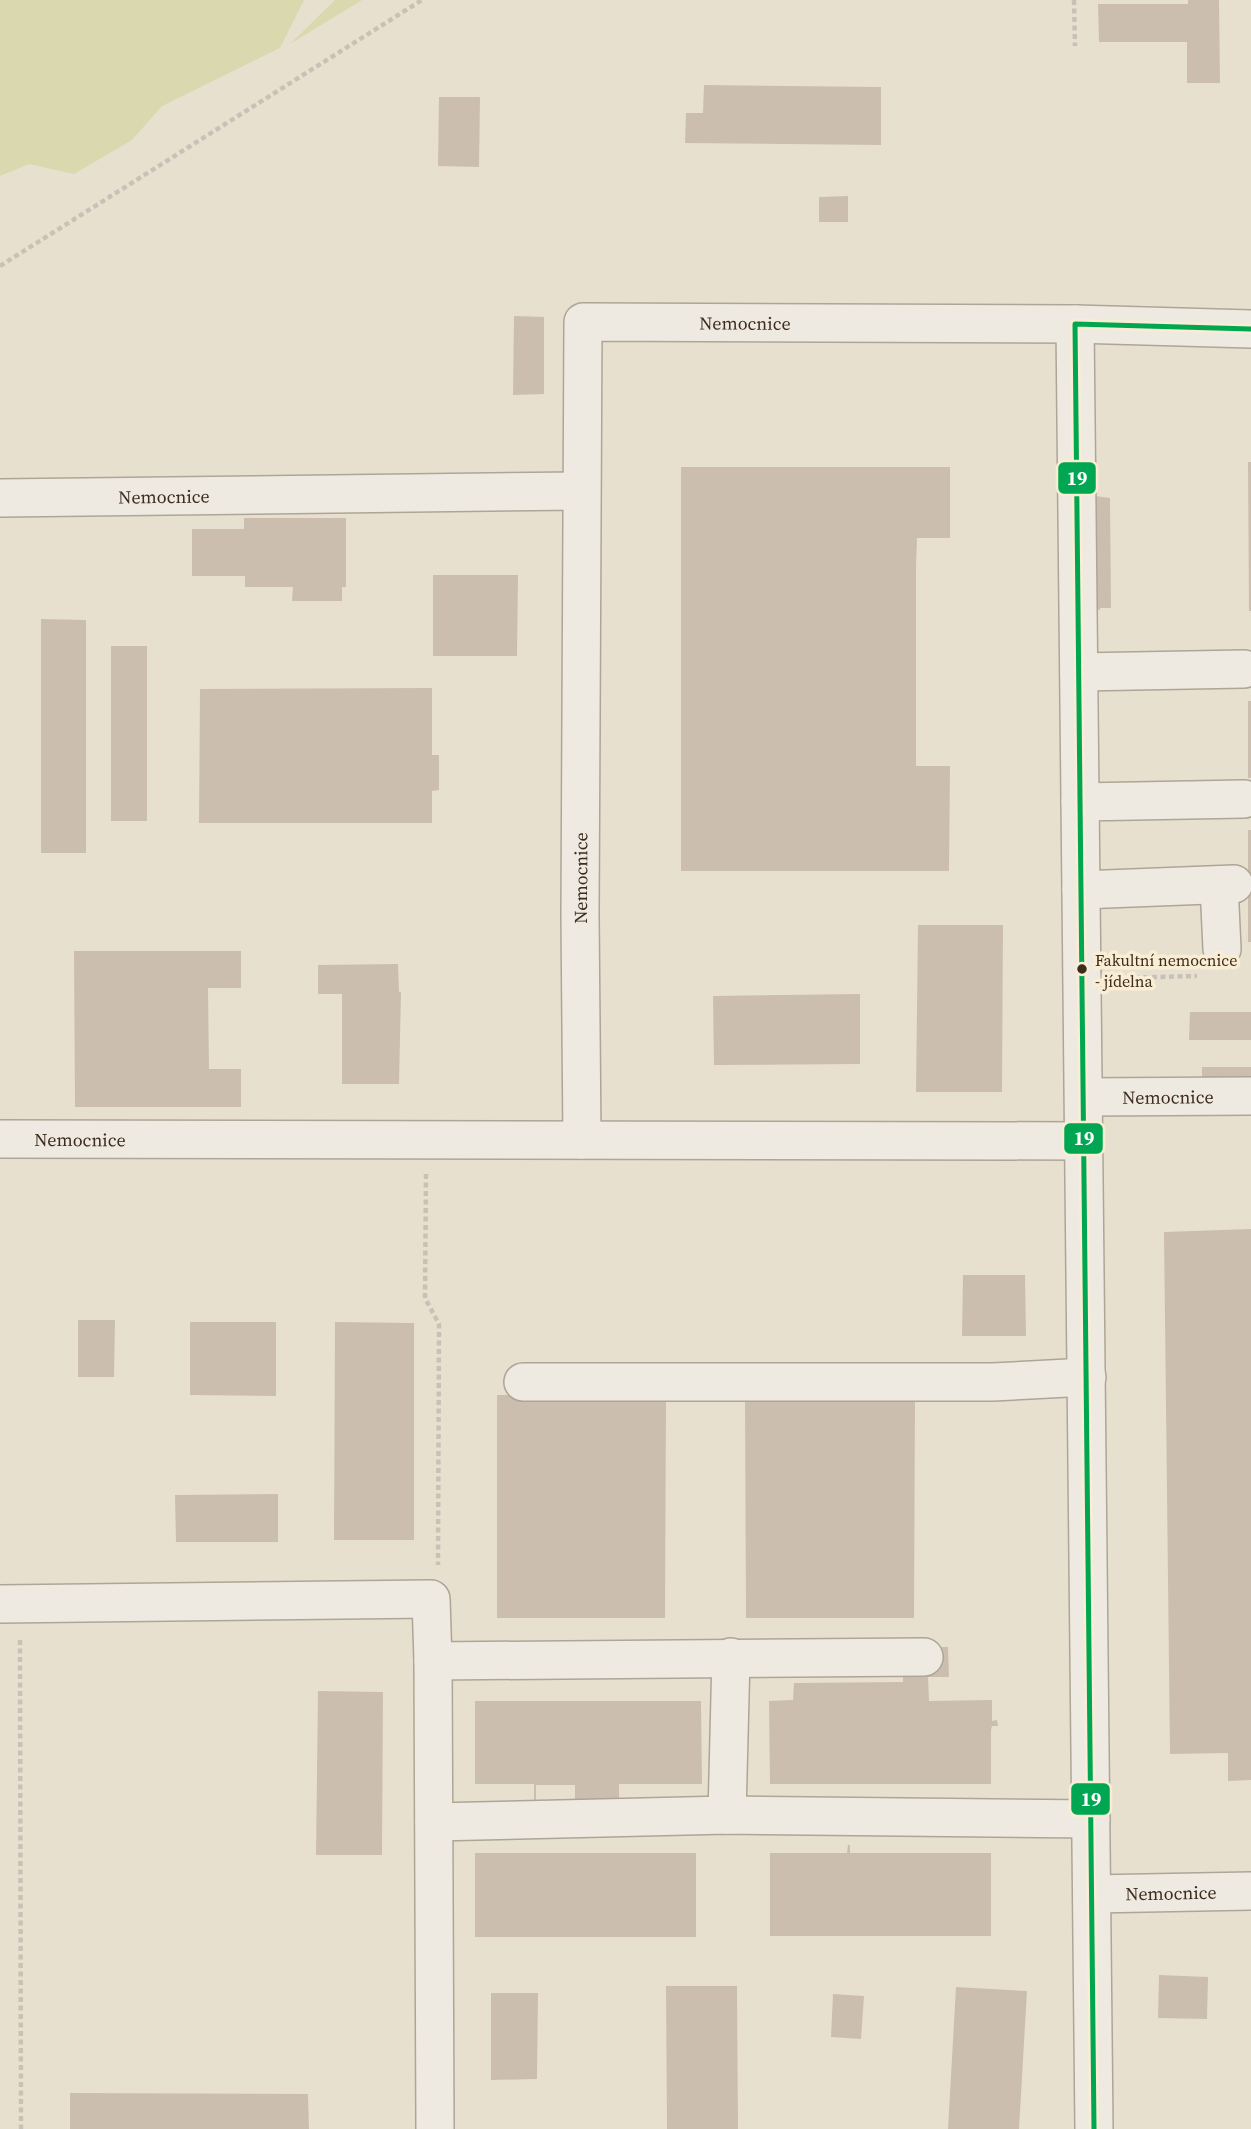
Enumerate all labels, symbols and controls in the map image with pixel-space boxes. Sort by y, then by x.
street label: Nemocnice [699,310,791,335]
line badge: 19 [1057,461,1097,495]
text: 19 [1067,465,1087,491]
street label: Nemocnice [118,483,210,509]
street label: Nemocnice [567,832,593,924]
place label: Fakultní nemocnice - jídelna [1095,949,1237,992]
marker: Fakultní nemocnice - jídelna [1075,962,1089,976]
street label: Nemocnice [1122,1084,1214,1109]
line badge: 19 [1063,1122,1104,1155]
text: 19 [1074,1125,1094,1151]
street label: Nemocnice [34,1127,126,1152]
line badge: 19 [1070,1782,1111,1816]
text: 19 [1081,1786,1101,1812]
street label: Nemocnice [1125,1879,1217,1906]

